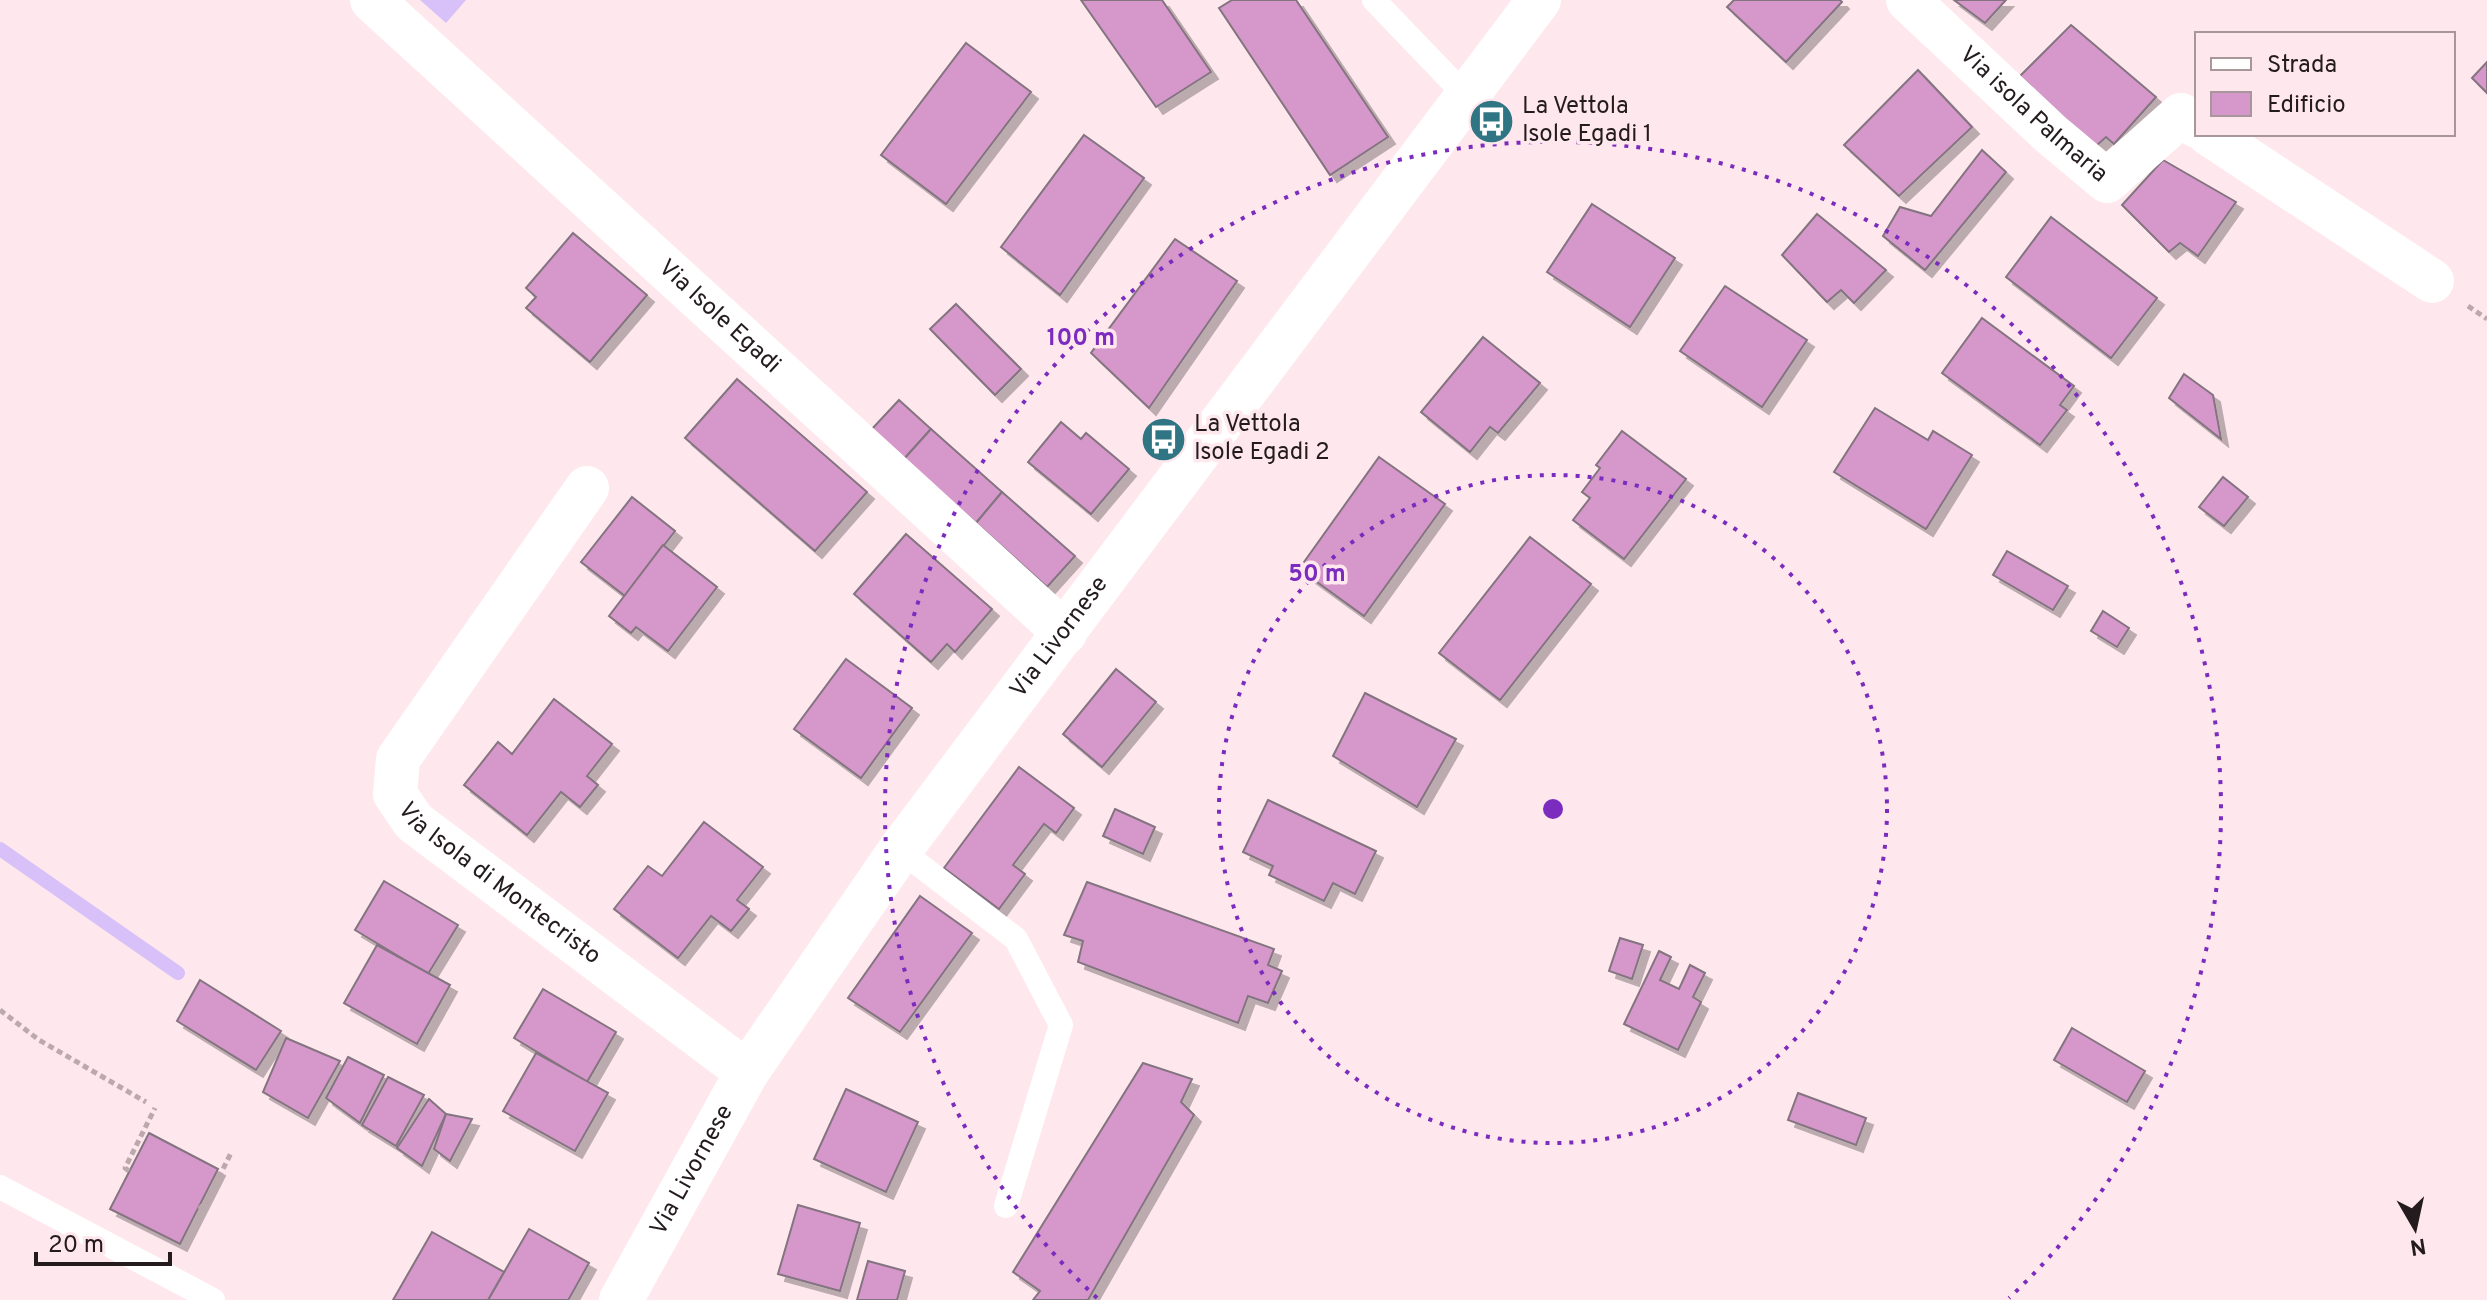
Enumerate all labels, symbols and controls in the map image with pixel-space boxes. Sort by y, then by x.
legend [2195,32,2455,136]
street label: Via isola Palmaria [1952,40,2114,190]
text: Strada [2267,51,2337,81]
text: Edificio [2267,91,2346,121]
place label: La Vettola Isole Egadi 1 [1522,92,1652,150]
bus stop icon: La Vettola Isole Egadi 1 [1467,97,1515,145]
street label: Via Isole Egadi [652,253,787,380]
text: 100 m [1047,324,1115,354]
place label: La Vettola Isole Egadi 2 [1194,410,1330,468]
bus stop icon: La Vettola Isole Egadi 2 [1139,415,1187,463]
text: 50 m [1288,560,1346,590]
street label: Via Livornese [1004,571,1115,704]
centre of rings [1539,795,1567,823]
street label: Via Isola di Montecristo [390,797,606,972]
street label: Via Livornese [644,1100,741,1241]
north arrow [2375,1188,2455,1268]
scale bar [36,1216,170,1266]
text: 20 m [48,1231,104,1261]
text: N [2408,1231,2428,1260]

